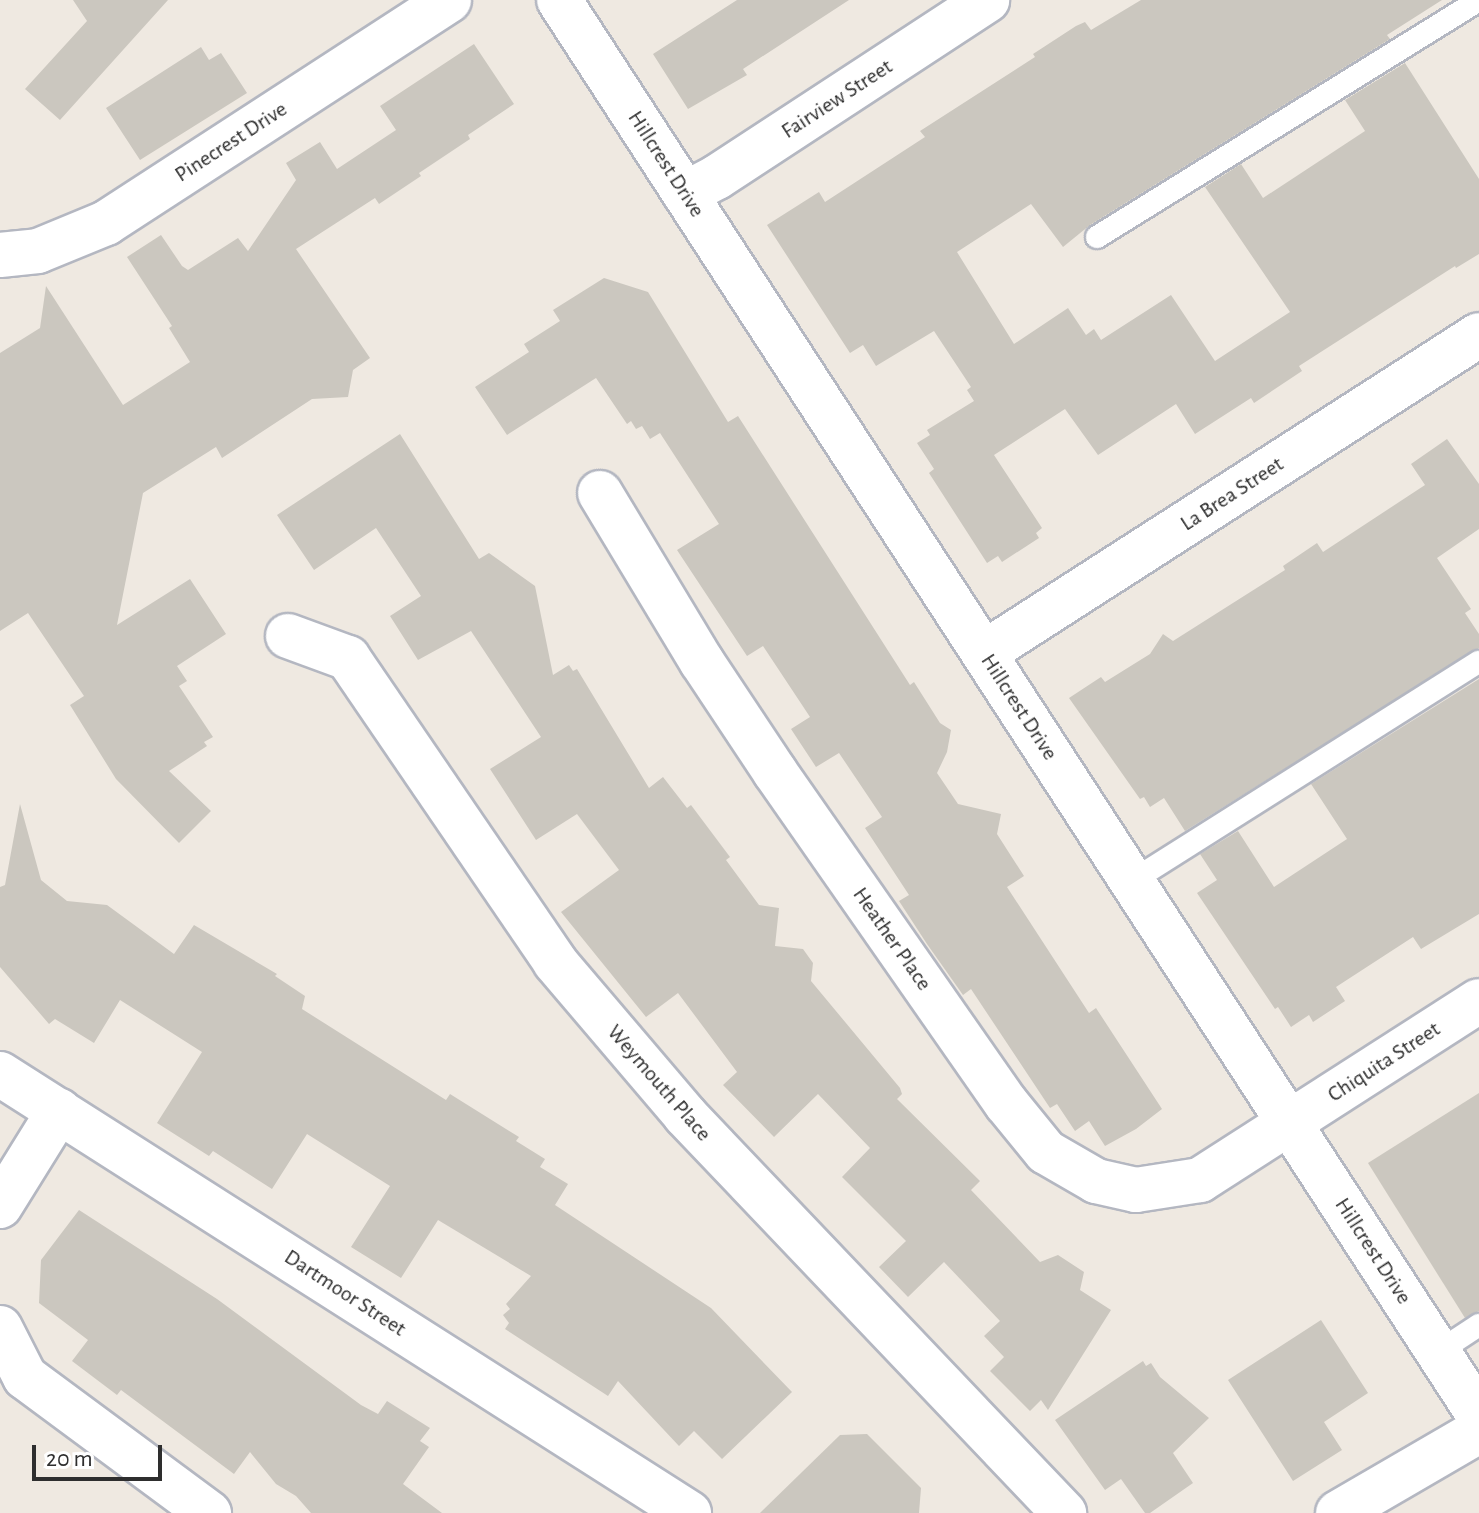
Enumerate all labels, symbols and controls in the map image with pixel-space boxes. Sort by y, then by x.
street label: Fairview Street [777,53,897,145]
street label: Pinecrest Drive [170,96,292,188]
street label: Hillcrest Drive [622,106,710,222]
street label: La Brea Street [1176,451,1288,537]
street label: Hillcrest Drive [975,649,1063,765]
street label: Heather Place [847,882,937,996]
street label: Chiquita Street [1323,1016,1445,1108]
street label: Weymouth Place [601,1019,717,1147]
street label: Hillcrest Drive [1329,1193,1417,1309]
street label: Dartmoor Street [279,1244,411,1342]
scale bar [36,1429,166,1479]
text: 20 m [46,1447,93,1471]

